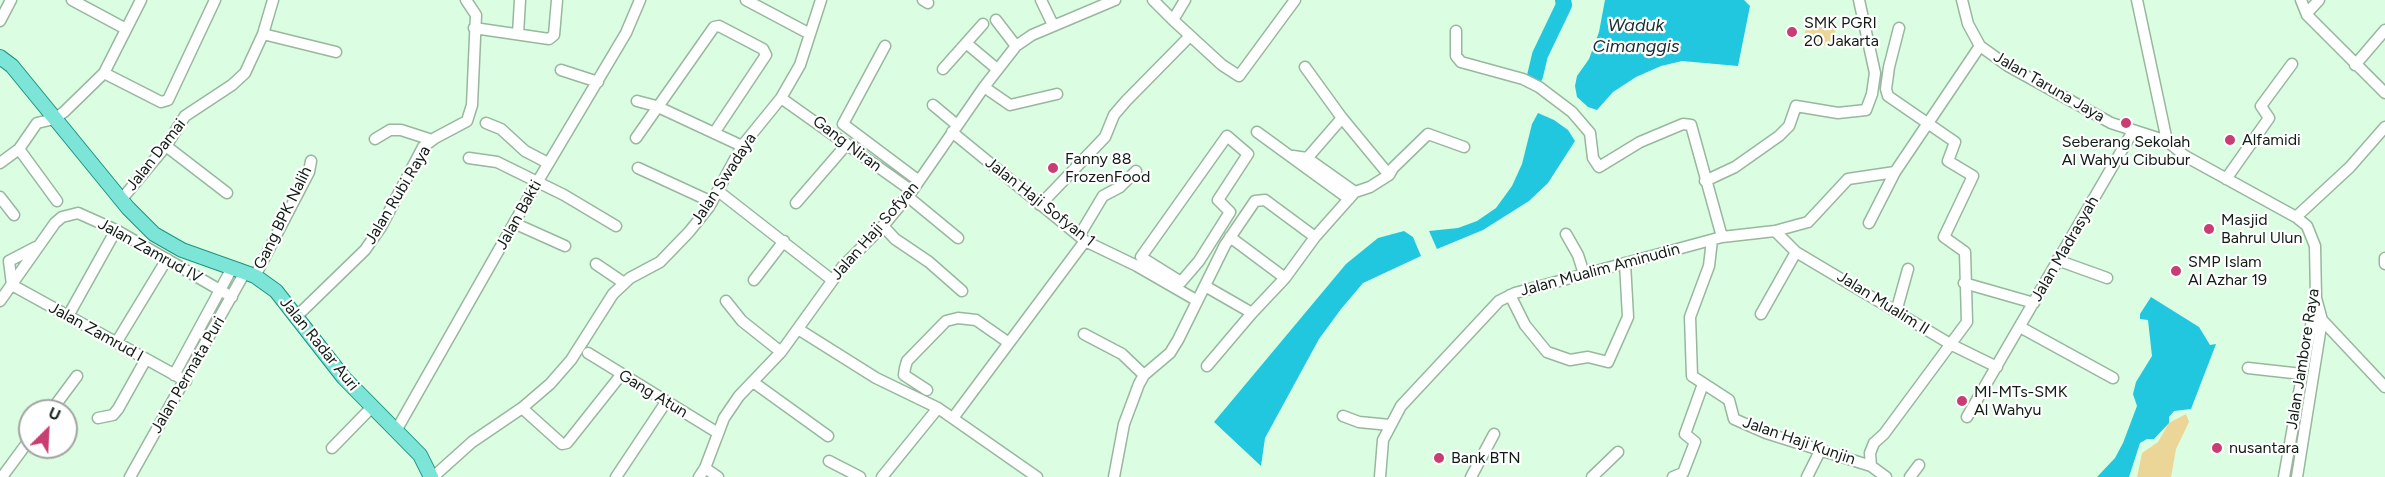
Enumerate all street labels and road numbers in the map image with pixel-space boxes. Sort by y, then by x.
street label: Jalan Taruna Jaya [1990,47,2108,127]
street label: Gang Niran [809,112,885,176]
street label: Jalan Damai [122,115,190,195]
street label: Jalan Swadaya [687,130,761,228]
street label: Jalan Rubi Raya [361,142,435,248]
street label: Jalan Haji Sofyan 1 [981,153,1099,251]
street label: Gang BPK Nalih [250,163,316,273]
street label: Jalan Bakti [492,177,546,253]
street label: Jalan Haji Sofyan [827,178,923,284]
street label: Jalan Madrasyah [2027,193,2103,305]
street label: Jalan Zamrud IV [95,214,205,288]
street label: Jalan Mualim Aminudin [1518,239,1682,301]
street label: Jalan Mualim II [1833,267,1933,339]
street label: Jalan Jambore Raya [2282,287,2324,431]
street label: Jalan Radar Auri [275,293,363,395]
street label: Jalan Zamrud I [45,298,147,366]
street label: Jalan Permata Puri [147,313,229,437]
street label: Gang Atun [615,366,691,422]
street label: Jalan Haji Kunjin [1740,413,1858,469]

